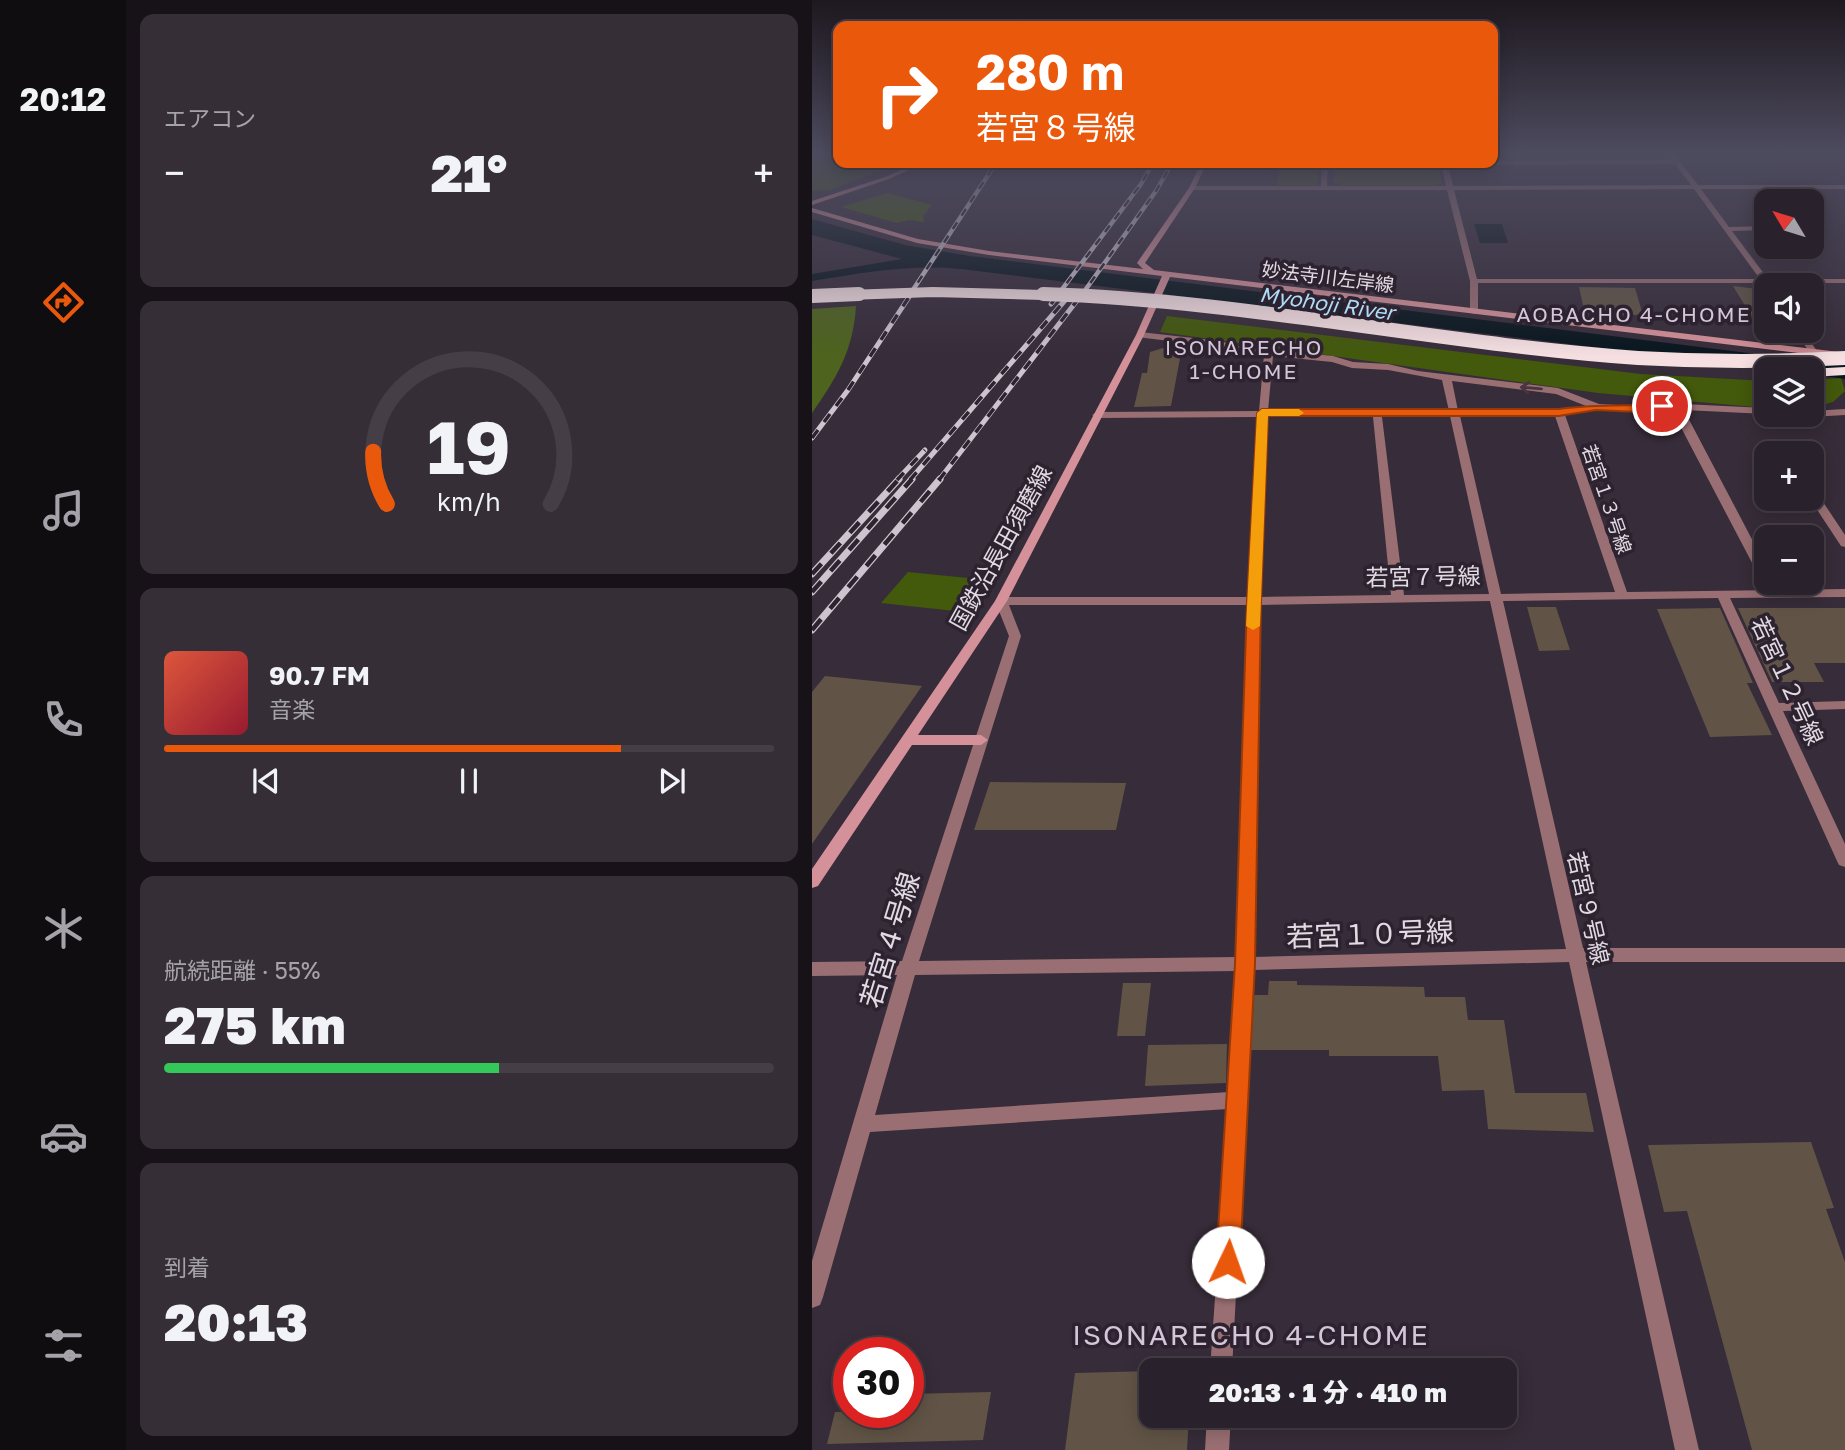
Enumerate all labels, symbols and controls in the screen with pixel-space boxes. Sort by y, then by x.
text: 280 m [976,42,1124,101]
icon: right [861,49,952,140]
text: 20:12 [20,80,106,118]
text: エアコン [164,104,256,132]
text: 若宮８号線 [976,108,1136,146]
text: 21° [431,141,507,203]
text: − [164,150,185,195]
text: + [753,150,774,195]
north arrow [1754,189,1824,259]
map controls [1754,189,1824,595]
street label: 妙法寺川左岸線 [1261,257,1395,296]
button: sound [1754,273,1824,343]
icon: directions [39,278,88,327]
water label: Myohoji River [1258,281,1399,326]
district label: AOBACHO 4-CHOME [1517,301,1751,327]
district label: ISONARECHO 1-CHOME [1165,334,1323,384]
button: layers [1754,357,1824,427]
pin [1632,376,1692,436]
one-way arrow [1520,381,1543,394]
icon: arrive [1643,387,1681,425]
text: 19 [427,403,511,490]
street label: 若宮１３号線 [1578,441,1637,556]
button: + [1754,441,1824,511]
street label: 国鉄沿長田須磨線 [943,460,1057,635]
icon: music [39,486,88,535]
text: km/h [437,486,501,517]
button: − [1754,525,1824,595]
street label: 若宮７号線 [1365,561,1481,591]
street label: 若宮１２号線 [1746,612,1830,749]
text: 90.7 FM [269,660,370,691]
icon: phone [39,695,88,744]
text: 音楽 [269,695,315,723]
icon: previous [247,762,285,800]
icon: pause [450,762,488,800]
icon: next [653,762,691,800]
street label: 若宮９号線 [1562,849,1616,967]
street label: 若宮４号線 [853,868,926,1012]
icon: climate [39,904,88,953]
street label: 若宮１０号線 [1285,914,1455,953]
text: 航続距離 · 55% [164,956,320,984]
text: 275 km [164,993,346,1055]
icon: car [39,1112,88,1161]
position arrow [1191,1225,1265,1299]
text: 到着 [164,1253,210,1281]
text: 20:13 [164,1290,308,1352]
district label: ISONARECHO 4-CHOME [1072,1318,1430,1351]
icon: filters [39,1321,88,1370]
speed limit sign: 30 [833,1337,924,1428]
text: 20:13 · 1 分 · 410 m [1209,1377,1447,1408]

